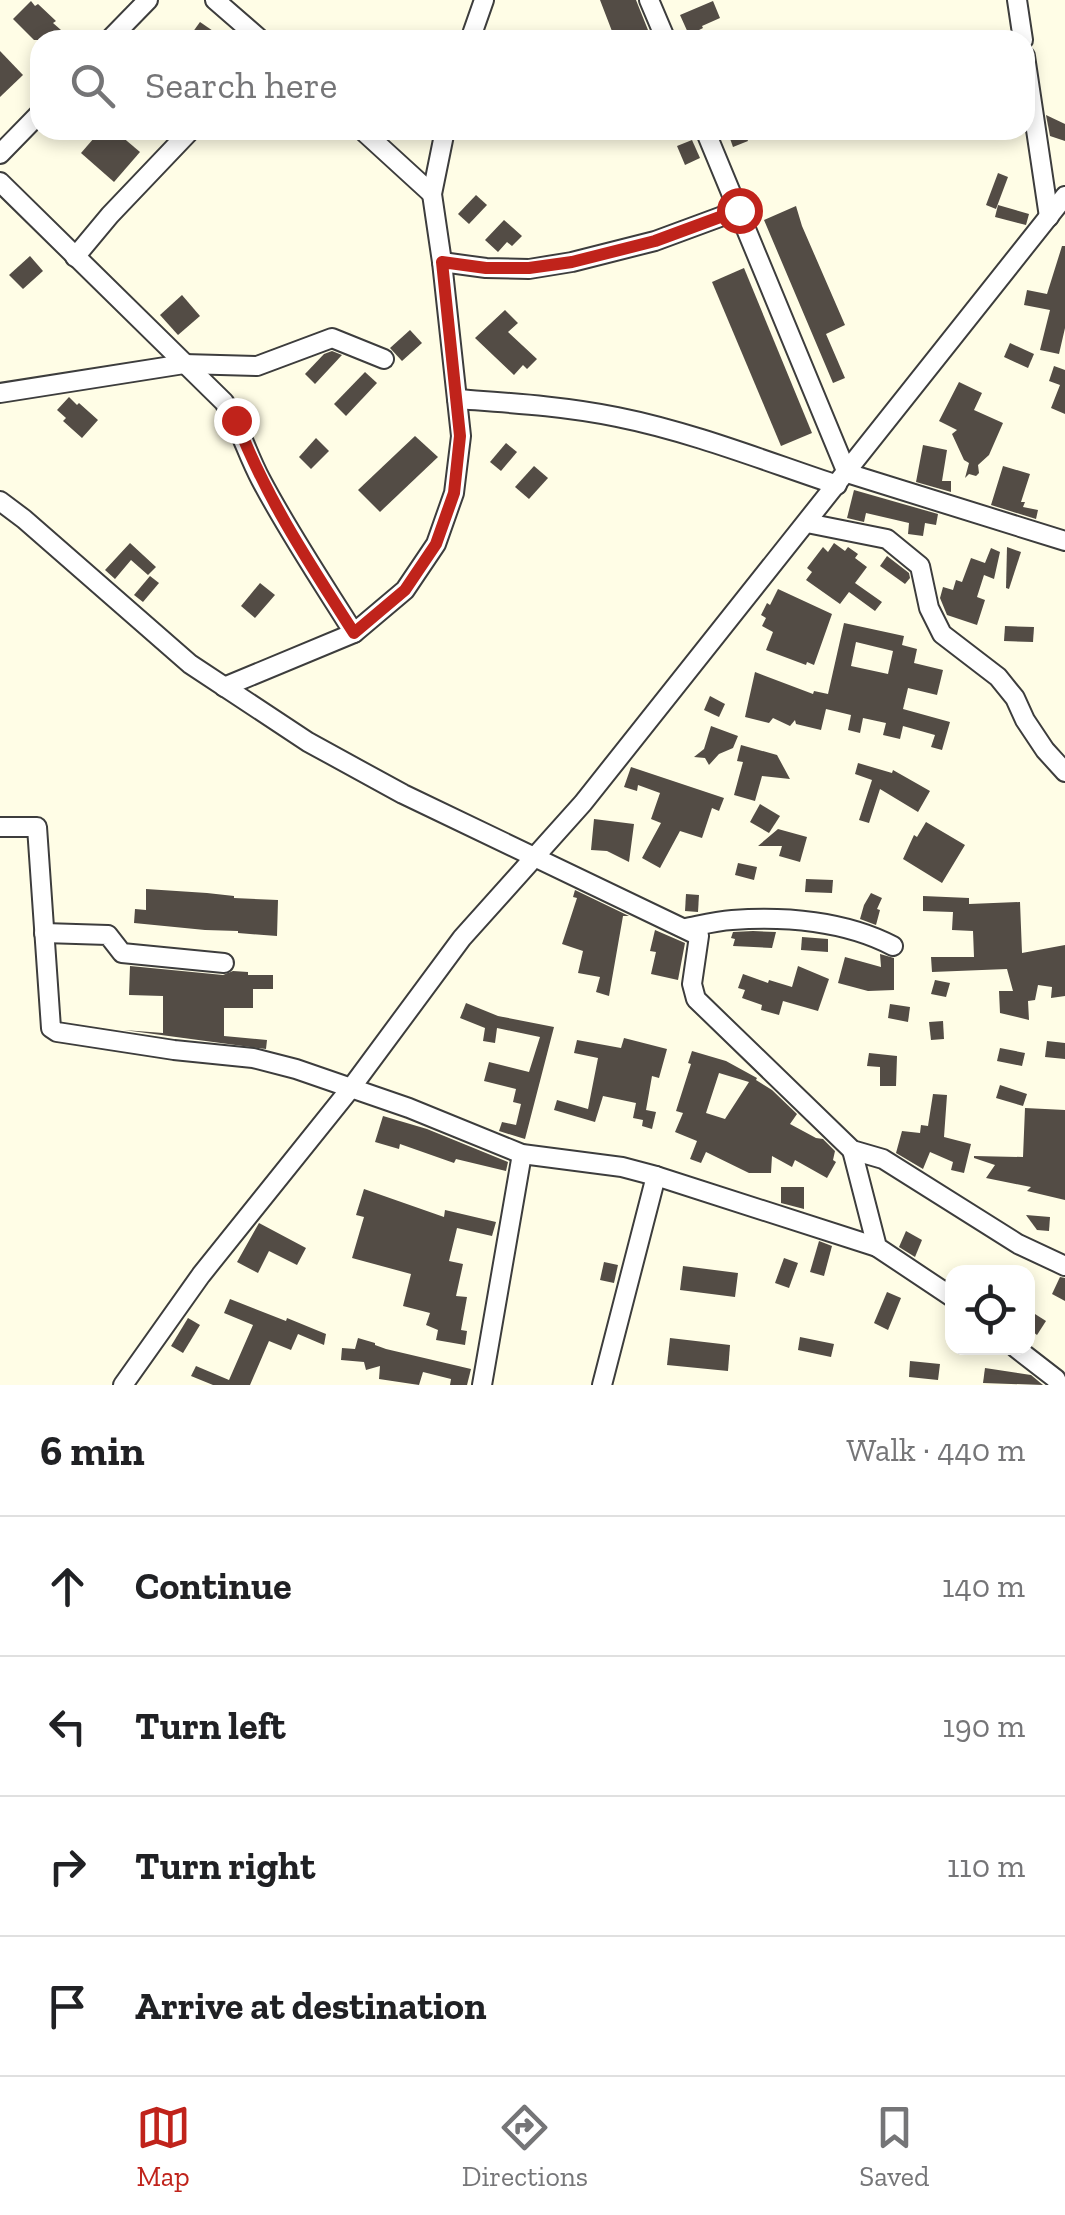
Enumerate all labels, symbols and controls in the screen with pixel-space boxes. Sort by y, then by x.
search box [30,30,1035,140]
icon: search [65,58,120,113]
text: Search here [145,62,337,108]
route start [717,188,763,234]
route end [214,398,260,444]
map controls [945,1265,1035,1355]
button: locate [945,1265,1035,1355]
text: 6 min [40,1425,145,1476]
text: Walk · 440 m [847,1431,1025,1469]
icon: ahead [40,1559,95,1614]
text: Continue [135,1563,292,1609]
text: 140 m [942,1567,1025,1605]
icon: left [40,1699,95,1754]
text: Turn left [135,1703,286,1749]
text: 190 m [942,1707,1025,1745]
icon: right [40,1839,95,1894]
text: Turn right [135,1843,315,1889]
text: 110 m [947,1847,1025,1885]
icon: arrive [40,1979,95,2034]
text: Arrive at destination [135,1983,486,2029]
tab: Map [136,2100,191,2193]
tab: Directions [462,2100,588,2193]
tab: Saved [859,2100,929,2193]

